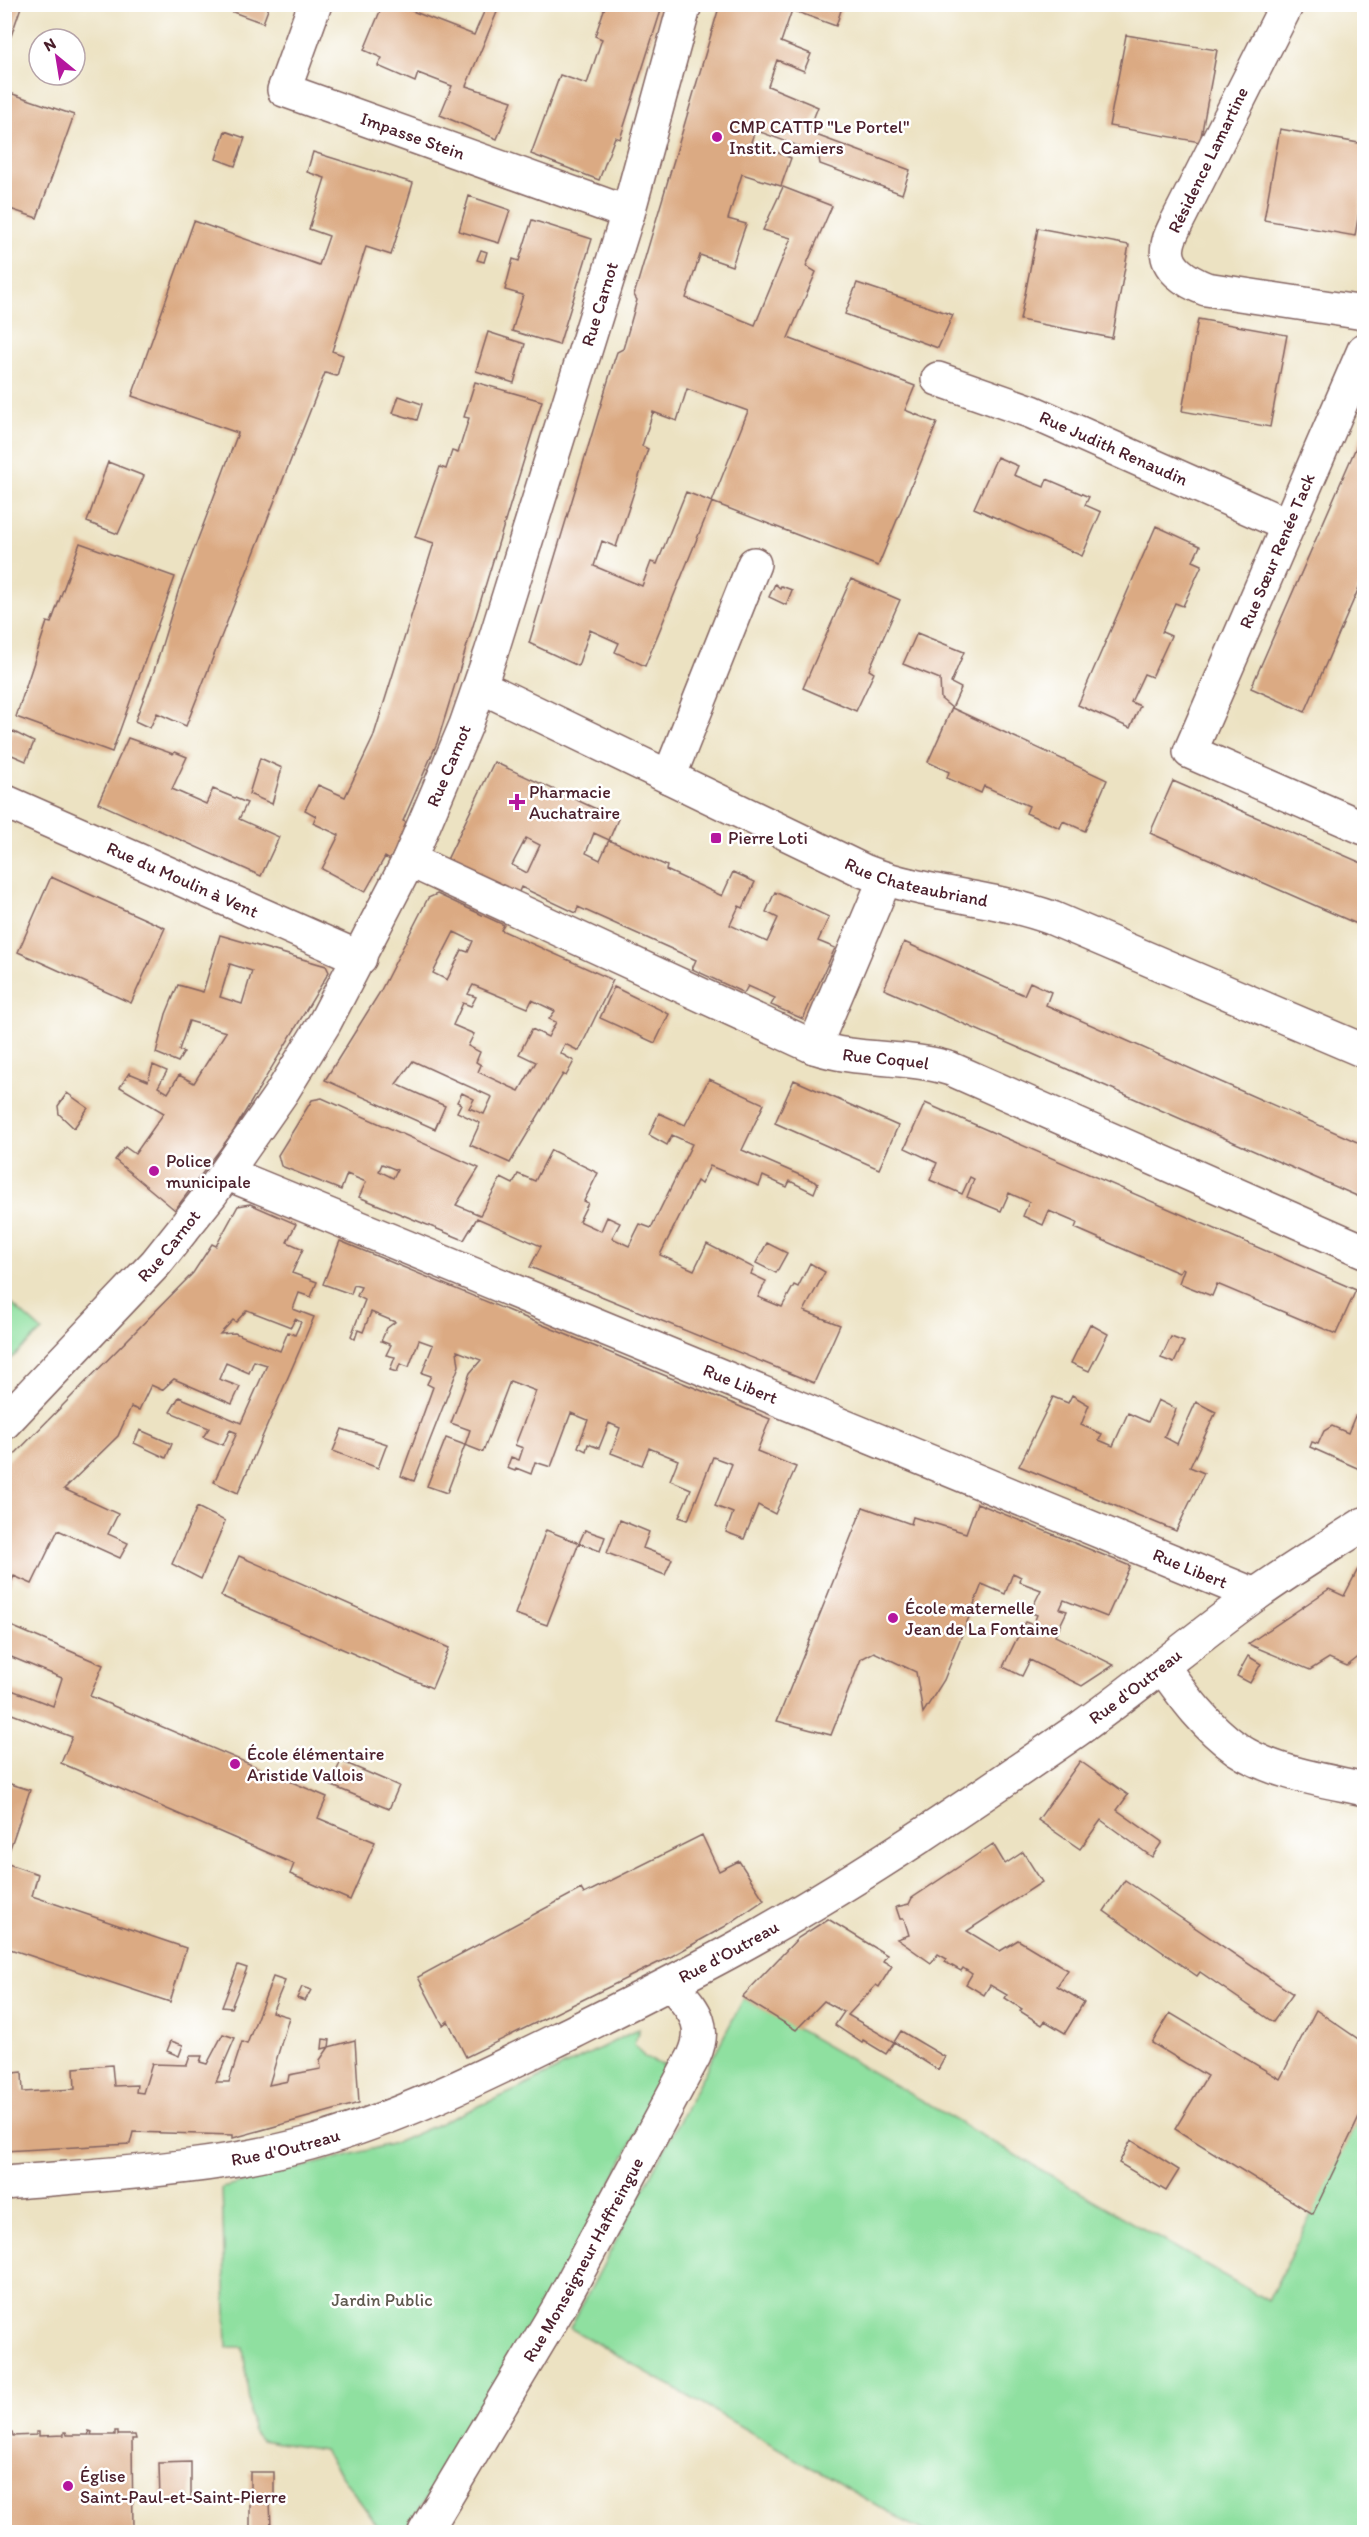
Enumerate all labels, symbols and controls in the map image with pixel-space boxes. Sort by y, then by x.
north arrow [27,27,87,87]
text: N [40,34,59,55]
street label: Résidence Lamartine [1163,83,1253,237]
street label: Impasse Stein [357,107,468,165]
place label: CMP CATTP "Le Portel" Instit. Camiers [729,116,909,159]
marker: CMP CATTP "Le Portel" Instit. Camiers [710,130,724,144]
street label: Rue Carnot [576,259,623,349]
street label: Rue Judith Renaudin [1036,406,1191,491]
street label: Rue Sœur Renée Tack [1234,469,1320,632]
street label: Rue Carnot [422,721,476,810]
place label: Pharmacie Auchatraire [529,781,620,824]
marker: Pharmacie Auchatraire [510,795,524,809]
place label: Pierre Loti [728,827,808,849]
marker: Pierre Loti [709,831,723,845]
street label: Rue du Moulin à Vent [103,837,262,923]
street label: Rue Chateaubriand [841,852,990,912]
street label: Rue Coquel [841,1043,931,1075]
place label: Police municipale [166,1150,251,1193]
marker: Police municipale [147,1164,161,1178]
street label: Rue Carnot [133,1205,205,1287]
street label: Rue Libert [700,1359,781,1409]
street label: Rue Libert [1150,1543,1231,1594]
place label: École maternelle Jean de La Fontaine [905,1597,1058,1640]
marker: École maternelle Jean de La Fontaine [886,1611,900,1625]
street label: Rue d'Outreau [1085,1644,1186,1729]
place label: École élémentaire Aristide Vallois [247,1743,385,1786]
marker: École élémentaire Aristide Vallois [228,1757,242,1771]
street label: Rue d'Outreau [675,1915,783,1988]
street label: Rue d'Outreau [229,2124,343,2171]
street label: Rue Monseigneur Haffreingue [518,2154,648,2366]
park label: Jardin Public [331,2289,433,2311]
place label: Église Saint-Paul-et-Saint-Pierre [80,2465,286,2508]
marker: Église Saint-Paul-et-Saint-Pierre [61,2479,75,2493]

